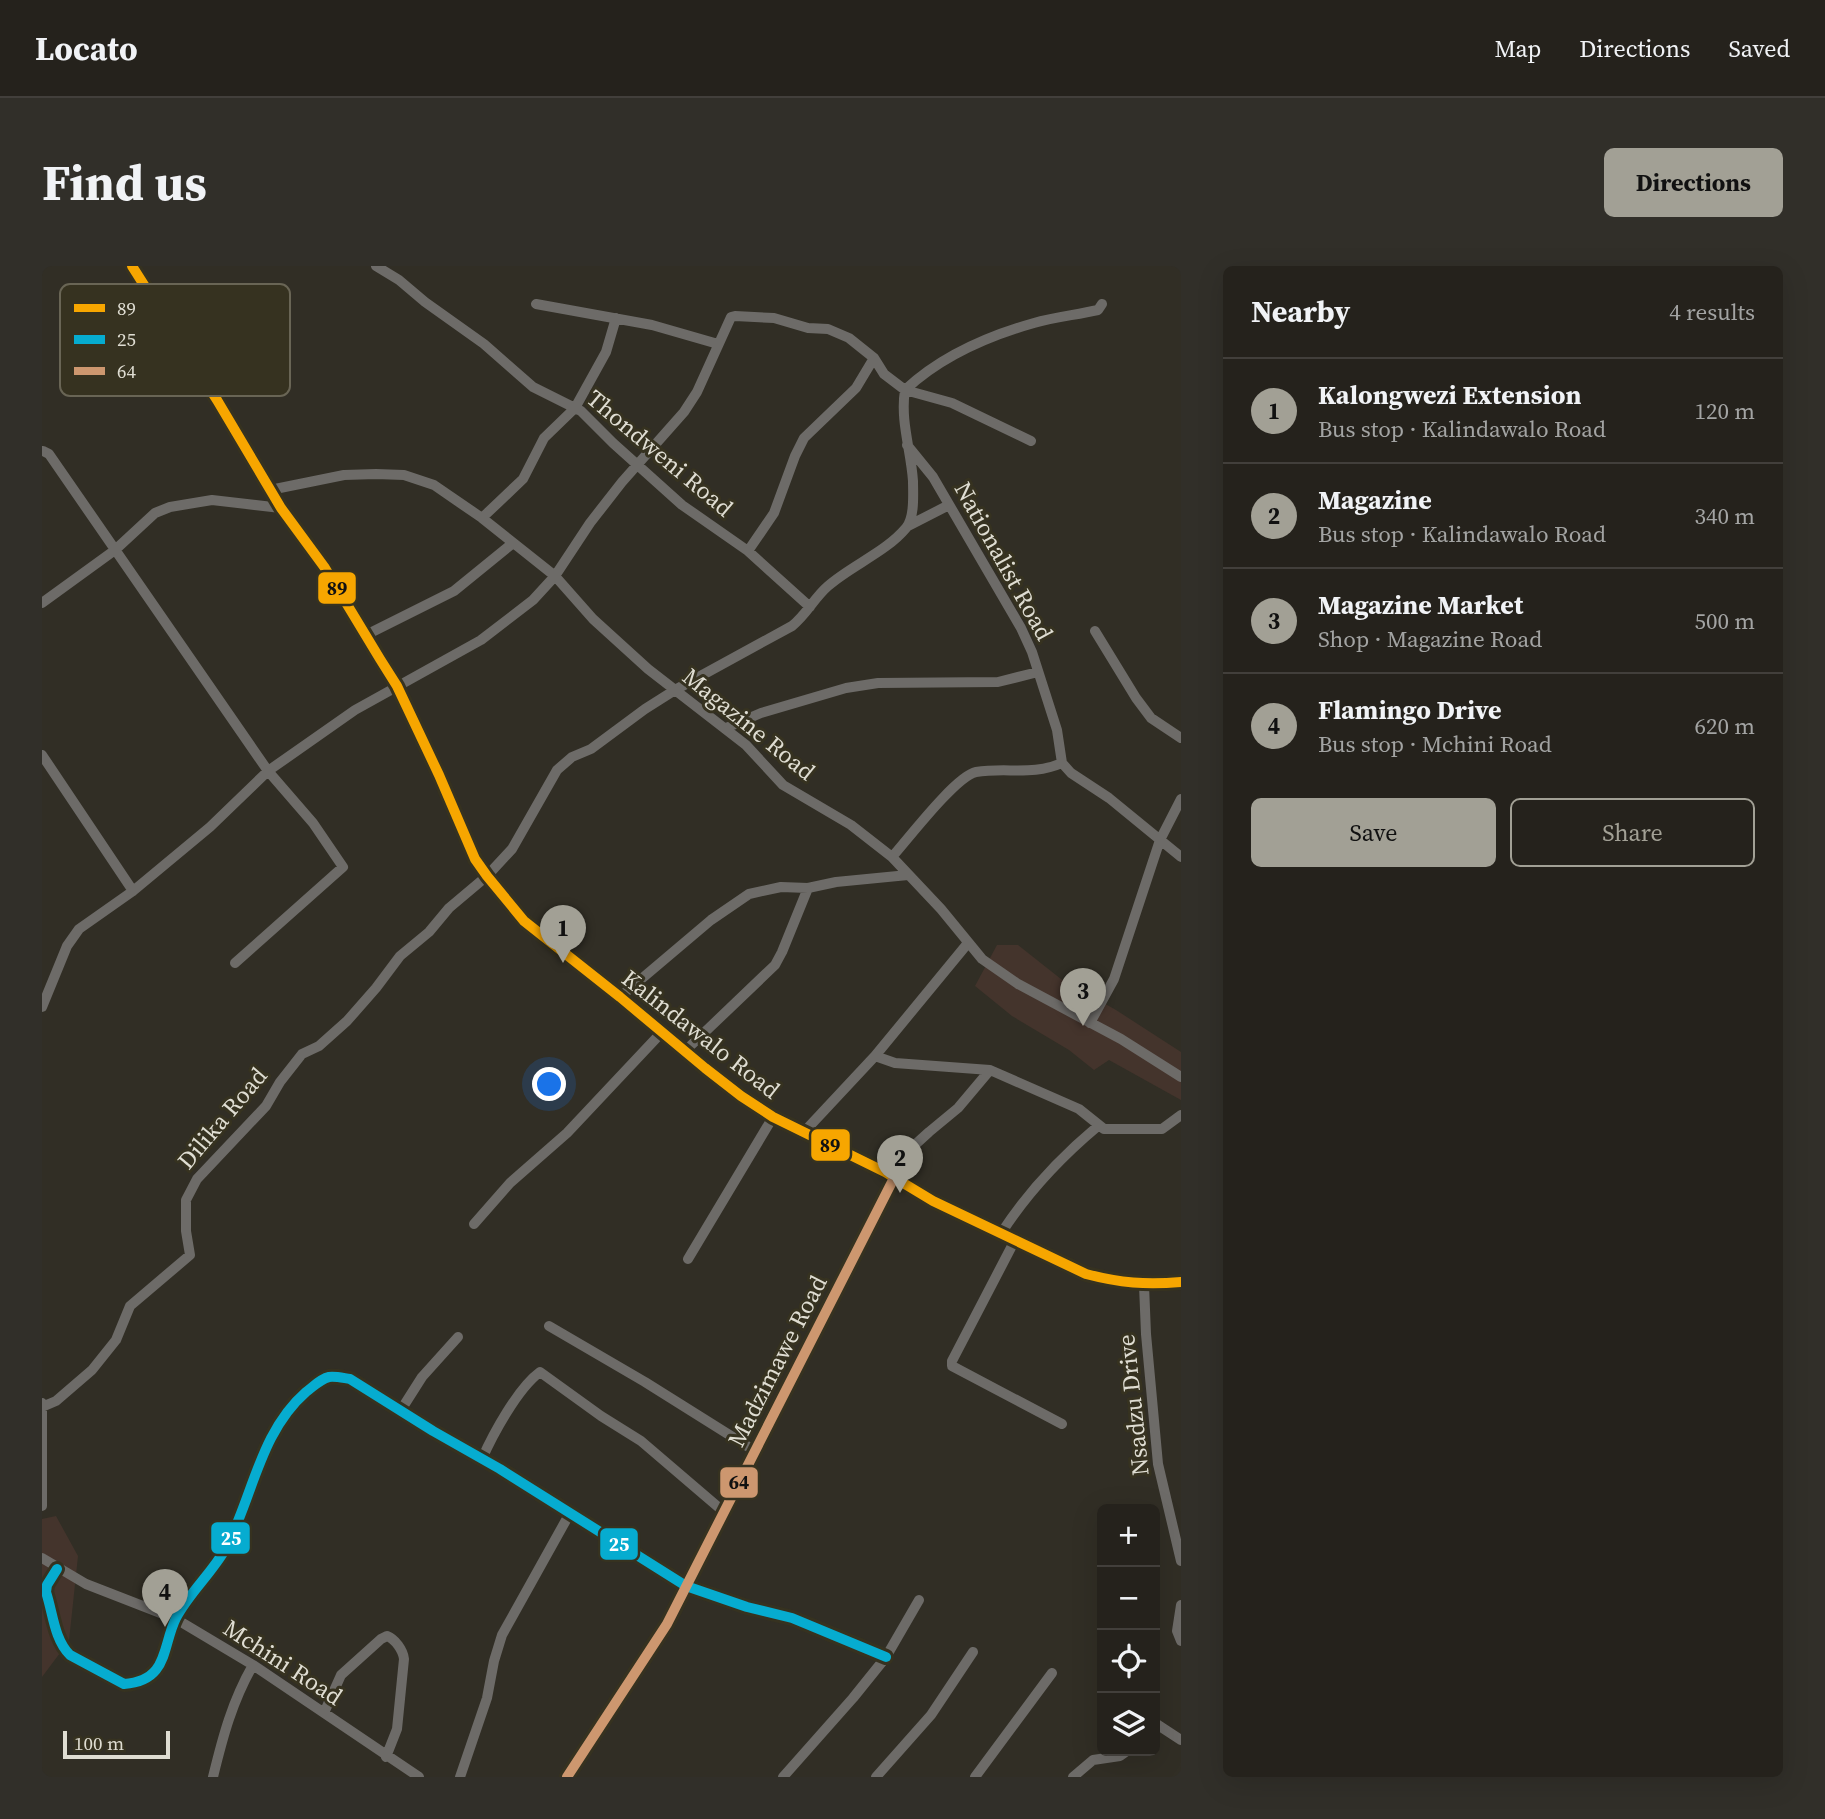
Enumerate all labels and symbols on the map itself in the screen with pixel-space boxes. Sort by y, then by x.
legend [60,284,290,396]
text: 89 [117,295,136,321]
text: 25 [117,326,136,352]
text: 64 [117,358,137,384]
street label: Thondweni Road [580,382,741,524]
street label: Nationalist Road [947,476,1062,647]
line badge: 89 [317,571,357,605]
text: 89 [327,575,347,601]
street label: Magazine Road [676,660,823,788]
pin: 1 [540,905,586,963]
street label: Kalindawalo Road [615,962,787,1106]
pin: 3 [1060,968,1106,1026]
street label: Dilika Road [170,1060,275,1176]
your location [532,1067,566,1101]
line badge: 89 [810,1128,851,1162]
text: 89 [820,1132,840,1158]
pin: 2 [877,1135,923,1193]
street label: Madzimawe Road [720,1269,835,1452]
street label: Nsadzu Drive [1109,1333,1157,1477]
line badge: 64 [719,1466,759,1499]
text: 64 [729,1469,749,1495]
line badge: 25 [210,1521,251,1555]
text: 25 [221,1525,241,1551]
line badge: 25 [599,1527,639,1561]
text: 25 [609,1531,629,1557]
pin: 4 [142,1569,188,1627]
street label: Mchini Road [217,1611,349,1713]
scale bar [63,1728,170,1760]

